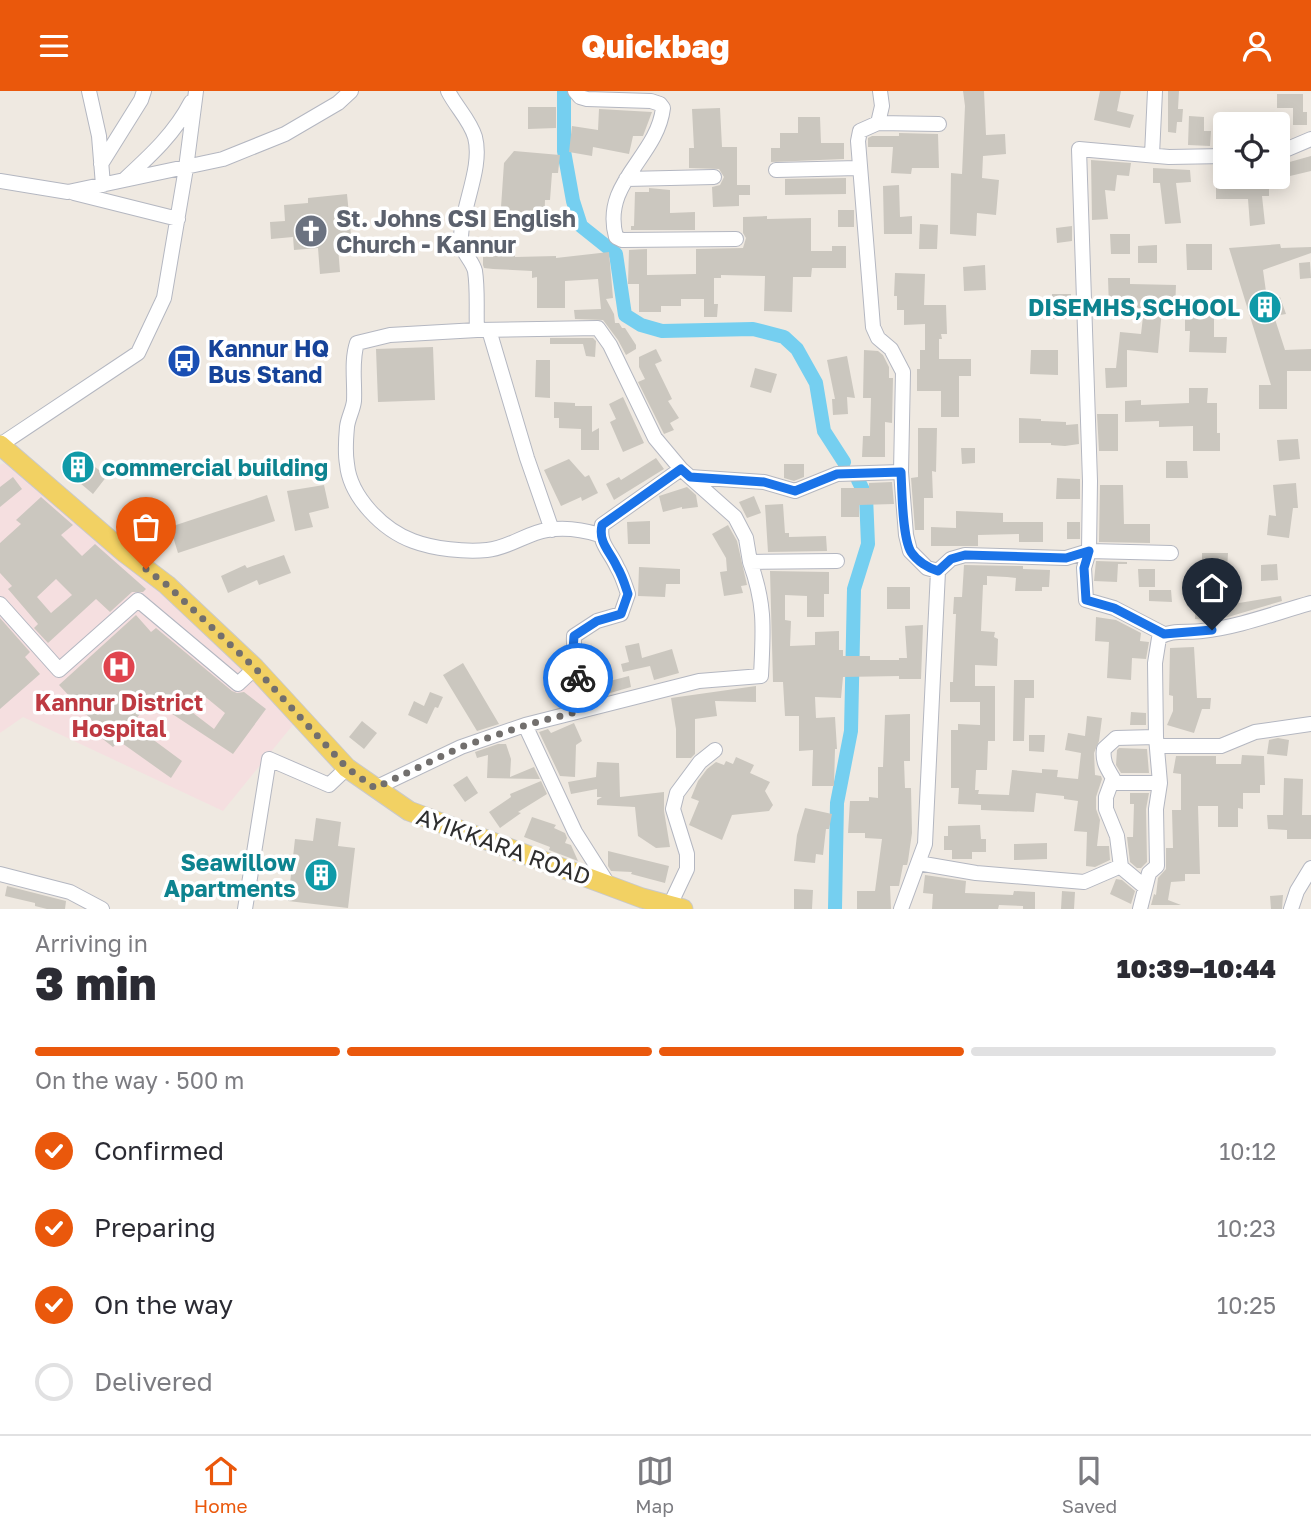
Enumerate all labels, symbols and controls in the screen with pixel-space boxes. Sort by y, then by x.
icon: menu [35,27,73,65]
text: Quickbag [581,27,730,65]
icon: person [1238,27,1276,65]
map controls [1213,112,1290,189]
button: locate [1213,112,1290,189]
place label: St. Johns CSI English Church - Kannur [336,204,576,258]
church icon: St. Johns CSI English Church - Kannur [292,212,330,250]
building icon: DISEMHS,SCHOOL [1246,288,1284,326]
place label: DISEMHS,SCHOOL [1028,293,1240,321]
place label: Kannur HQ Bus Stand [208,334,329,388]
bus stop icon: Kannur HQ Bus Stand [165,342,203,380]
building icon: commercial building [59,448,97,486]
place label: commercial building [102,453,328,481]
pin [116,497,176,569]
icon: bag [127,508,165,546]
pin [1182,558,1242,630]
icon: home [1193,569,1231,607]
courier [543,643,613,713]
hospital icon: Kannur District Hospital [100,648,138,686]
icon: bike [559,659,597,697]
place label: Kannur District Hospital [35,688,203,742]
street label: AYIKKARA ROAD [413,802,595,890]
place label: Seawillow Apartments [164,848,296,902]
building icon: Seawillow Apartments [302,856,340,894]
text: Arriving in [35,929,148,957]
text: 10:39–10:44 [1117,953,1276,984]
text: 3 min [35,955,157,1010]
text: On the way · 500 m [35,1066,244,1094]
icon: check [35,1132,73,1170]
text: Confirmed [94,1135,224,1166]
text: 10:12 [1219,1137,1276,1165]
icon: check [35,1209,73,1247]
text: Preparing [94,1212,216,1243]
text: 10:23 [1217,1214,1276,1242]
icon: check [35,1286,73,1324]
text: On the way [94,1289,233,1320]
text: 10:25 [1217,1291,1276,1319]
text: Delivered [94,1366,213,1397]
tab: Home [194,1452,248,1517]
tab: Map [635,1452,674,1517]
tab: Saved [1062,1452,1117,1517]

